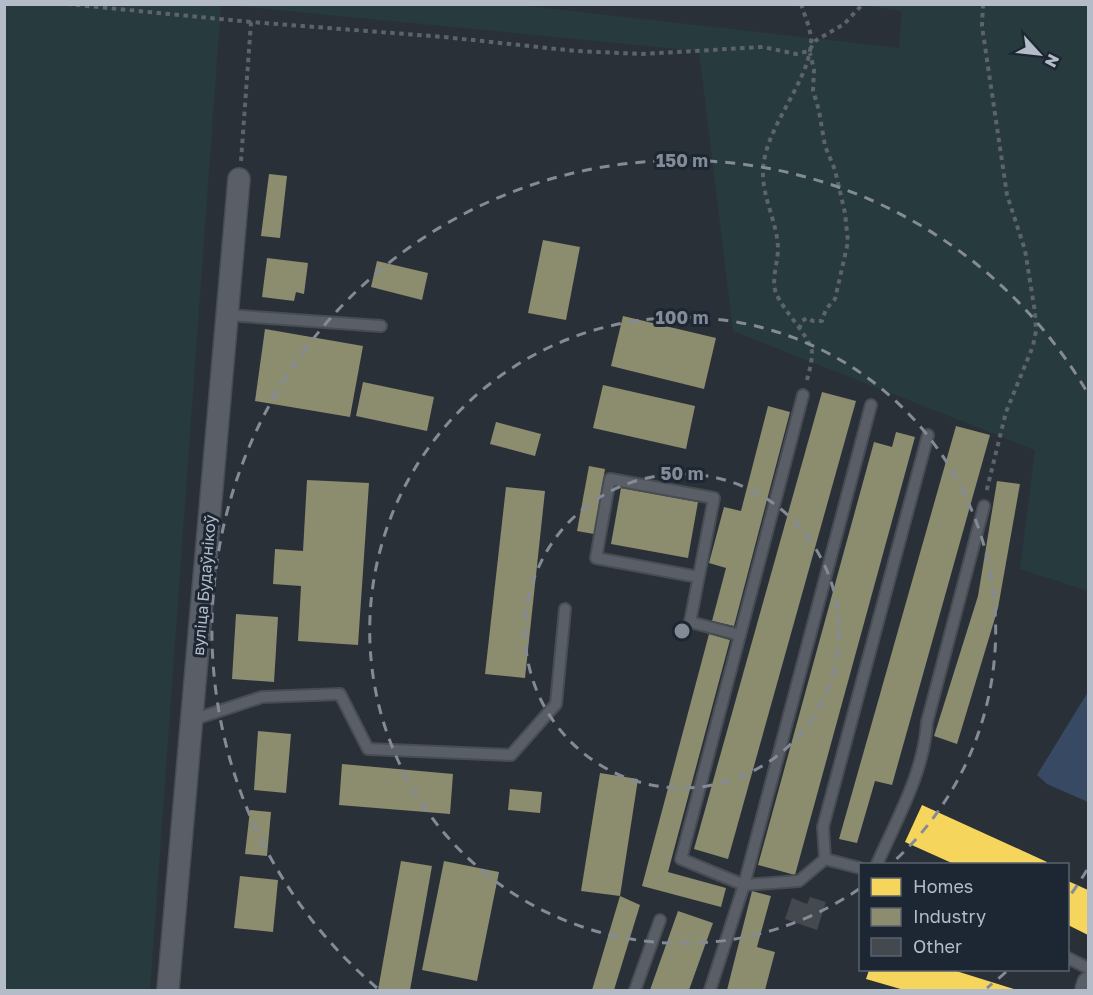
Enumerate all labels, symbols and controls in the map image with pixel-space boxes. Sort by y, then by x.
north arrow [1009,24,1069,84]
text: N [1041,51,1064,71]
text: 150 m [656,149,708,171]
text: 100 m [656,306,708,328]
text: 50 m [661,462,703,484]
street label: вуліца Будаўнікоў [188,514,220,656]
centre of rings [672,621,692,641]
legend [859,863,1069,971]
text: Homes [913,875,973,897]
text: Industry [913,905,986,927]
text: Other [913,935,962,957]

